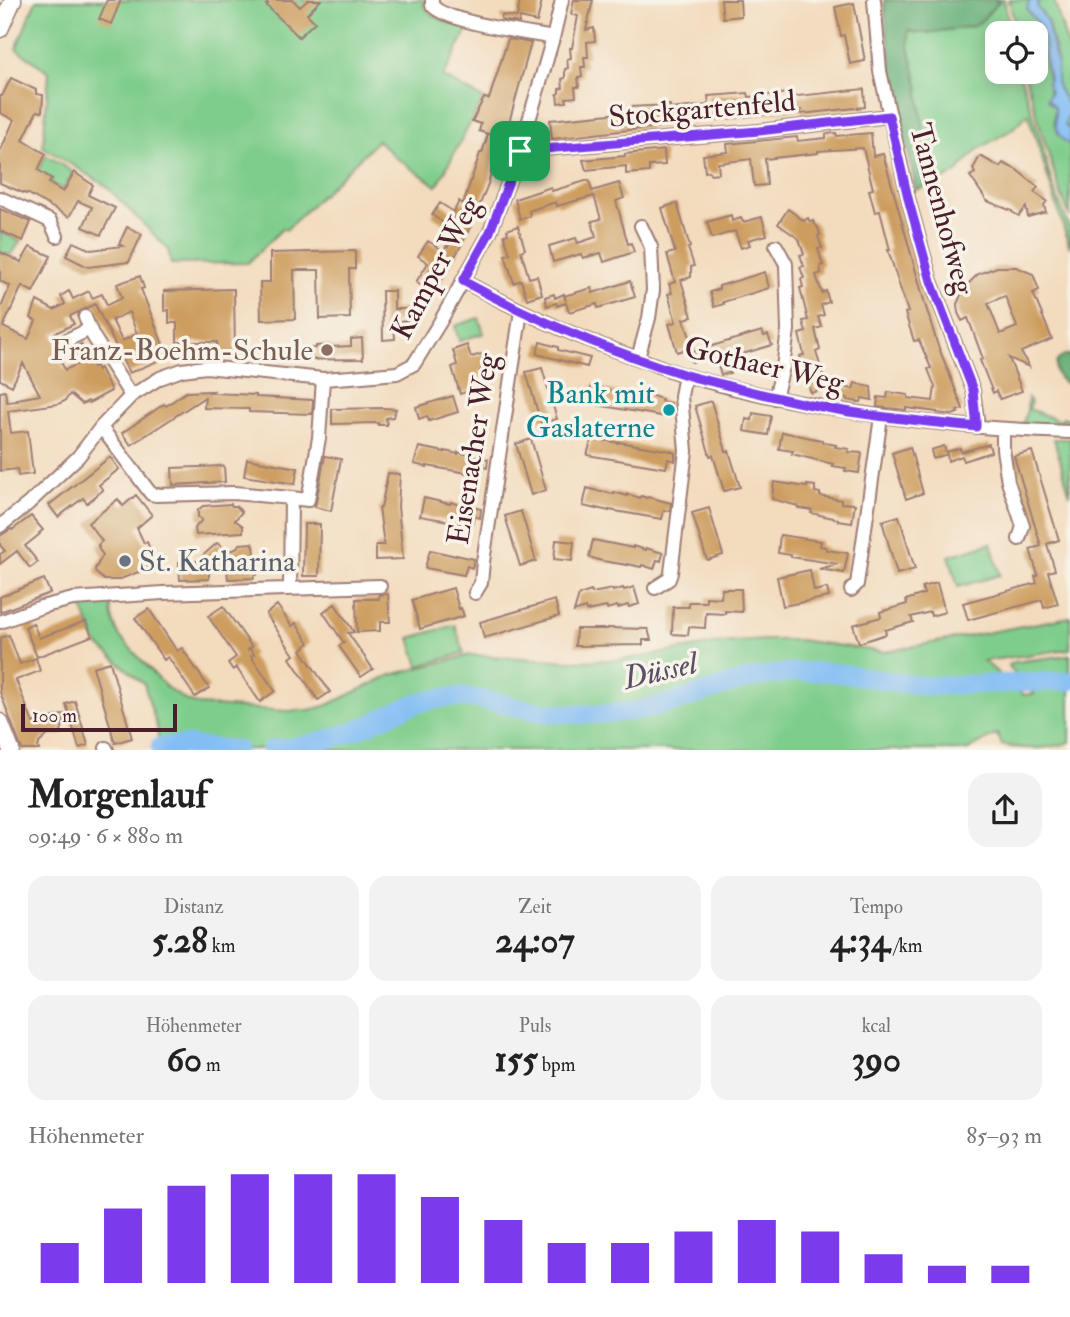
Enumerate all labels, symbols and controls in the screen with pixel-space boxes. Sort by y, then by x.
map controls [985,21,1048,84]
button: locate [985,21,1048,84]
street label: Stockgartenfeld [607,82,797,136]
street label: Tannenhofweg [901,119,983,300]
pin [490,121,550,181]
icon: arrive [501,132,539,170]
street label: Kamper Weg [383,189,490,346]
street label: Gothaer Weg [681,329,849,402]
place label: Franz-Boehm-Schule [50,332,313,369]
marker: Franz-Boehm-Schule [319,342,335,358]
street label: Eisenacher Weg [440,349,507,547]
place label: Bank mit Gaslaterne [526,375,655,446]
marker: Bank mit Gaslaterne [661,402,677,418]
place label: St. Katharina [139,543,296,580]
marker: St. Katharina [117,553,133,569]
water label: Düssel [618,643,703,699]
scale bar [21,701,177,733]
text: 100 m [32,704,77,728]
text: Morgenlauf [28,771,208,819]
button: share [968,773,1042,847]
text: 09:49 · 6 × 880 m [28,821,183,850]
text: Distanz [164,895,224,919]
text: Zeit [518,895,552,919]
text: Tempo [850,895,903,919]
text: 5.28 [152,919,208,963]
text: 24:07 [495,919,575,963]
text: 4:34 [830,919,890,963]
text: km [208,934,235,958]
text: /km [890,934,923,958]
text: Höhenmeter [146,1014,242,1038]
text: Puls [519,1014,551,1038]
text: kcal [862,1014,891,1038]
text: 60 [166,1038,202,1082]
text: 155 [495,1038,538,1082]
text: 390 [852,1038,901,1082]
text: m [202,1053,221,1077]
text: bpm [538,1053,575,1077]
text: Höhenmeter [28,1121,144,1150]
text: 85–93 m [966,1121,1042,1150]

